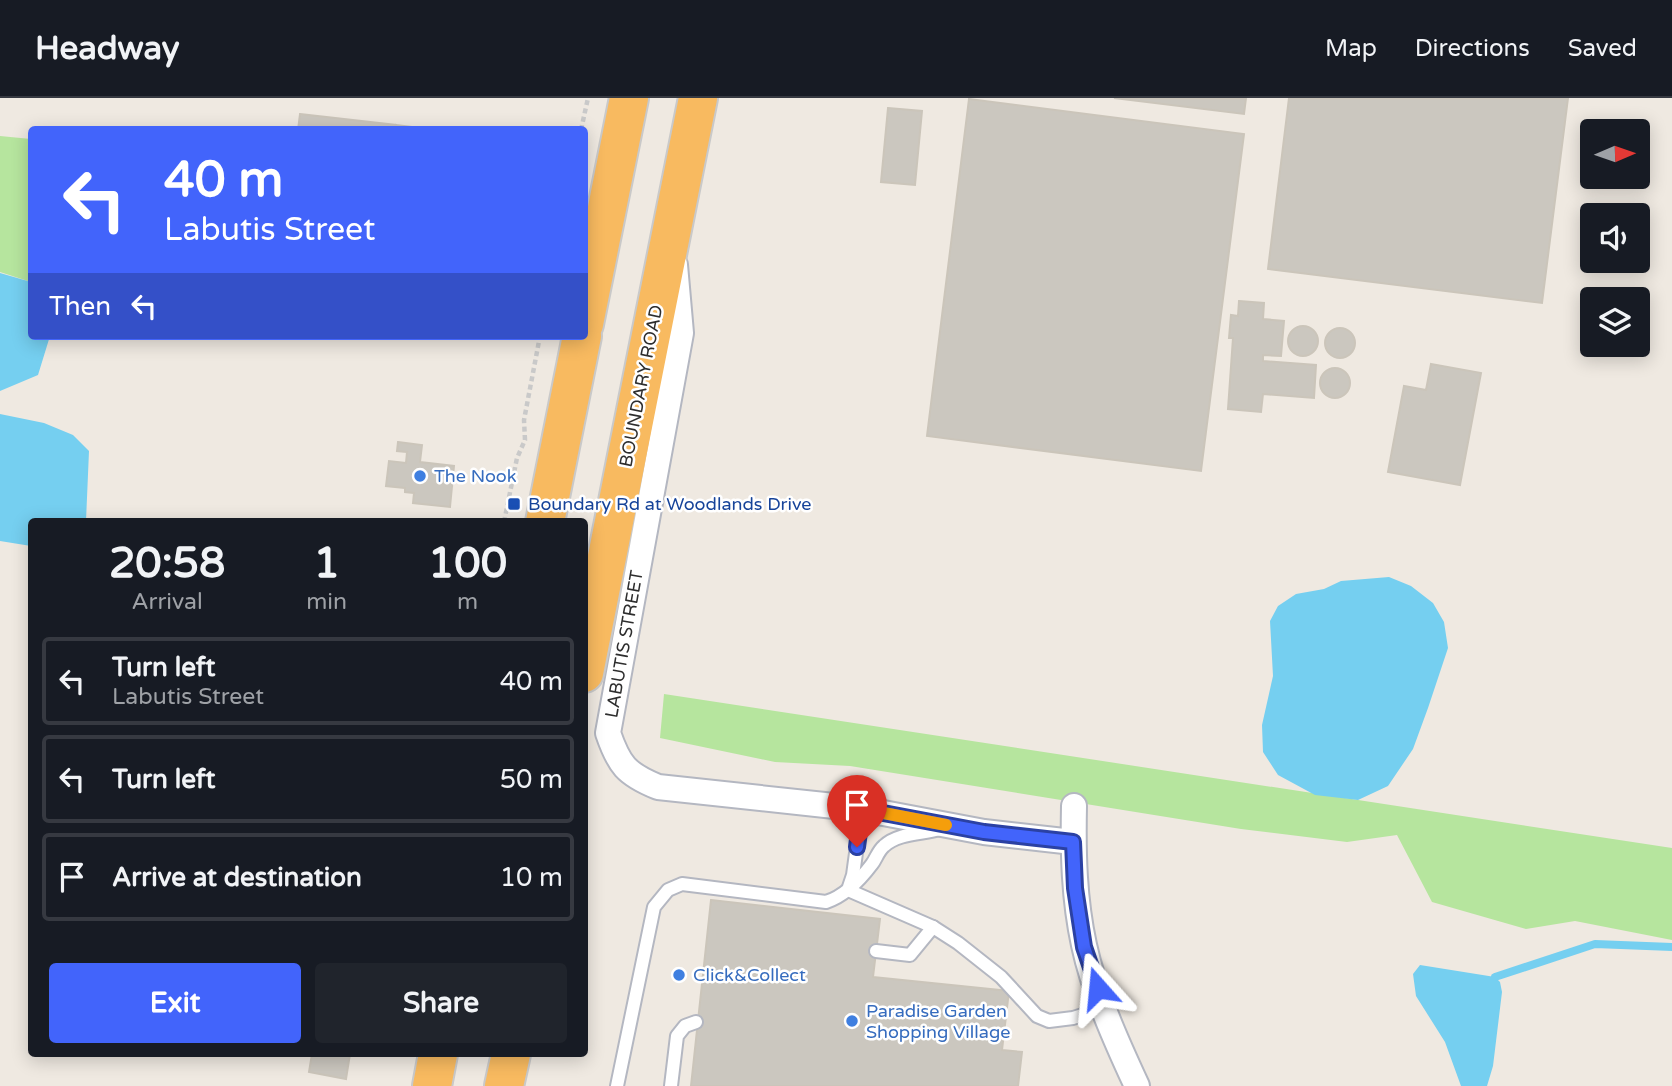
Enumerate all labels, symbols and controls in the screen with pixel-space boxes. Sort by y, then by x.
text: Headway [35,29,179,68]
text: Map [1325,34,1377,63]
text: Directions [1415,34,1530,63]
text: Saved [1568,34,1637,63]
north arrow [1580,119,1650,189]
map controls [1580,119,1650,357]
text: 40 m [164,151,283,210]
icon: left [49,154,140,245]
button: sound [1580,203,1650,273]
text: Labutis Street [164,211,375,249]
icon: left [125,287,163,325]
button: layers [1580,287,1650,357]
text: Then [49,291,111,322]
street label: BOUNDARY ROAD [614,303,668,469]
place label: The Nook [434,465,517,487]
marker: The Nook [412,468,428,484]
place label: Boundary Rd at Woodlands Drive [528,493,811,515]
marker: Boundary Rd at Woodlands Drive [506,496,522,512]
text: 20:58 [109,538,225,589]
text: 1 [313,538,340,589]
text: 100 [428,538,507,589]
street label: LABUTIS STREET [600,568,648,720]
text: Arrival [132,588,203,616]
text: min [306,588,347,616]
text: m [457,588,478,616]
text: Turn left [112,652,215,683]
icon: left [53,662,91,700]
text: 40 m [500,666,563,697]
text: Labutis Street [112,683,264,711]
icon: left [53,760,91,798]
text: Turn left [112,764,215,795]
text: 50 m [500,764,563,795]
pin [827,775,887,847]
icon: arrive [838,786,876,824]
icon: arrive [53,858,91,896]
text: Arrive at destination [112,862,362,893]
text: 10 m [500,862,563,893]
position arrow [1061,951,1135,1025]
button: Exit [49,963,301,1043]
button: Share [315,963,567,1043]
place label: Click&Collect [693,964,806,986]
marker: Click&Collect [671,967,687,983]
place label: Paradise Garden Shopping Village [866,1000,1010,1043]
marker: Paradise Garden Shopping Village [844,1013,860,1029]

